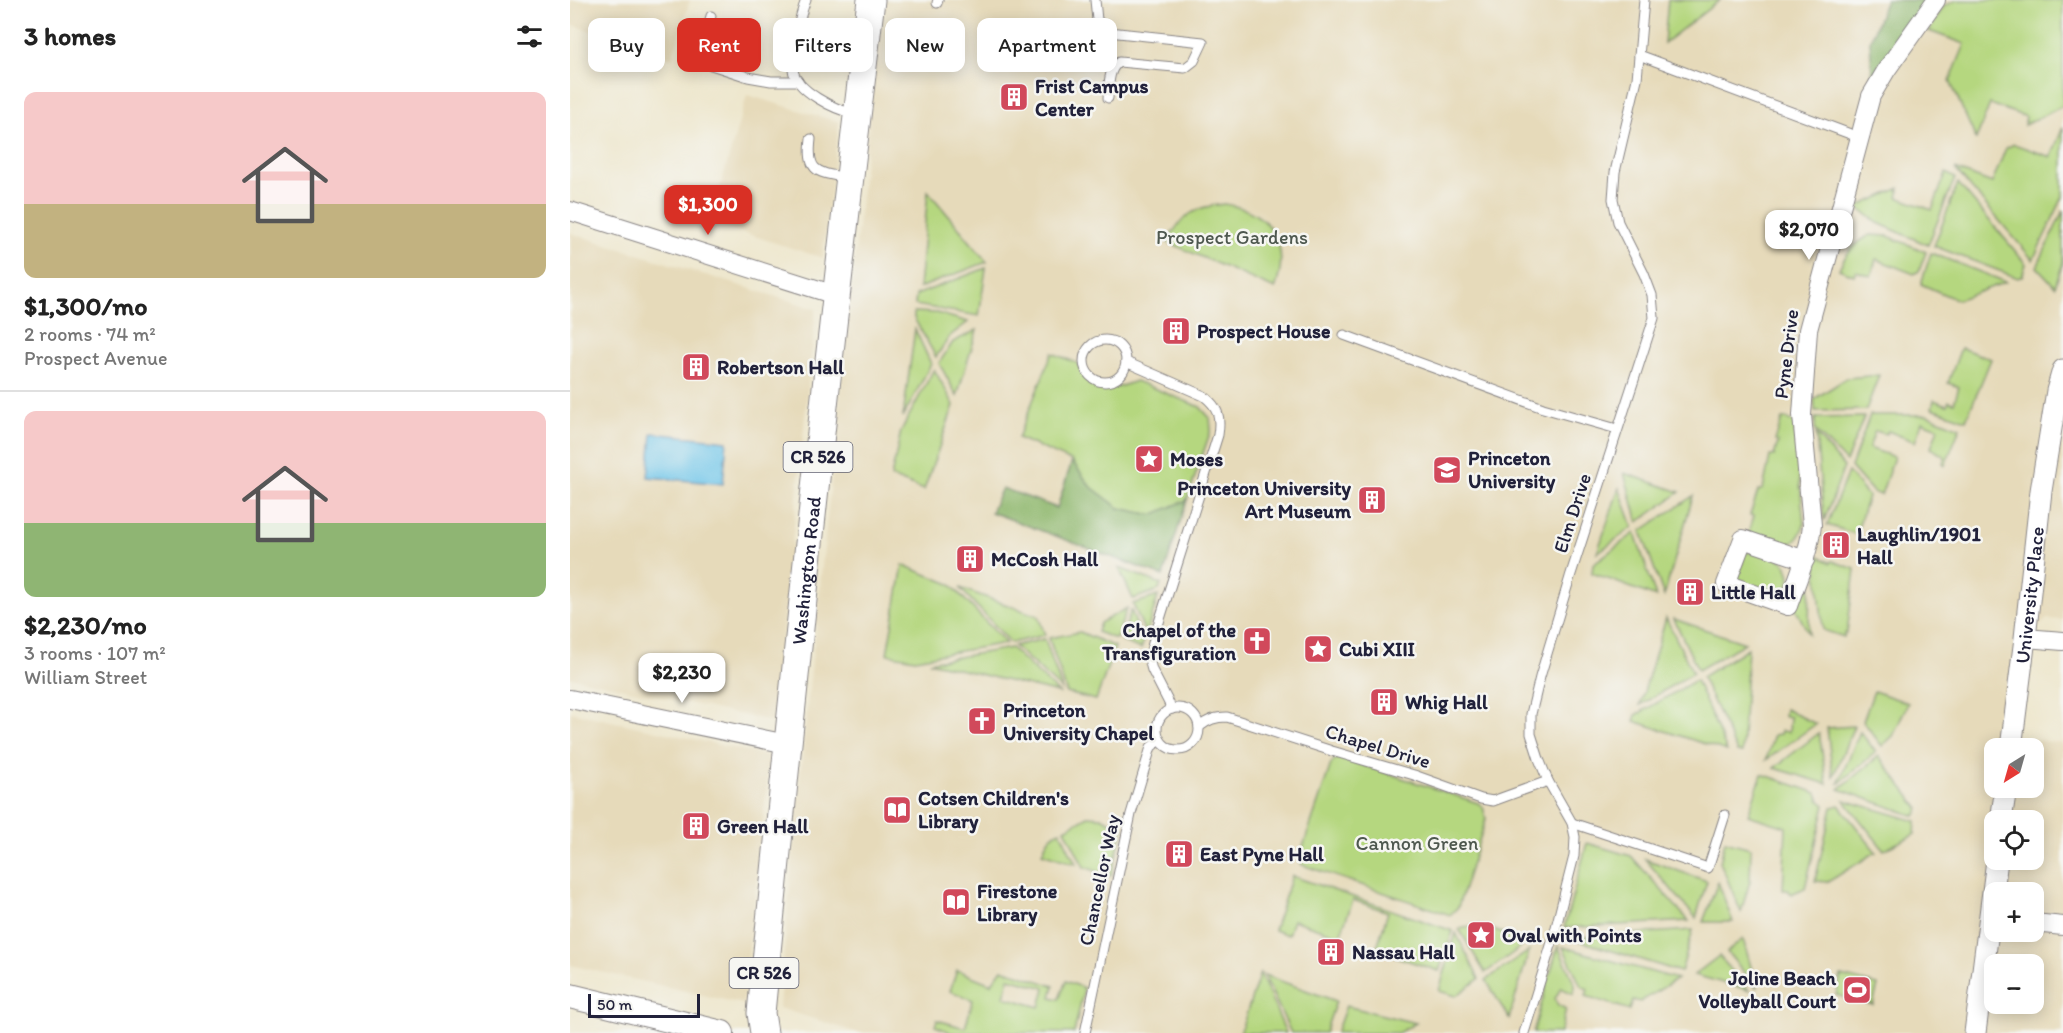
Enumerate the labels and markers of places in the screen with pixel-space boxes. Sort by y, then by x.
place label: Frist Campus Center [1035,74,1149,121]
building icon: Frist Campus Center [998,81,1030,113]
pin: $1,300 [659,185,757,236]
pin: $2,070 [1760,210,1858,261]
building icon: Prospect House [1160,315,1192,347]
place label: Prospect House [1197,319,1331,344]
building icon: Robertson Hall [680,351,712,383]
place label: Robertson Hall [717,355,844,379]
place icon: Moses [1133,443,1165,475]
place label: Princeton University [1468,446,1556,494]
place label: Moses [1170,447,1223,471]
school or university icon: Princeton University [1431,454,1463,486]
place label: Princeton University Art Museum [1177,476,1352,523]
building icon: Princeton University Art Museum [1356,484,1388,516]
place label: Laughlin/1901 Hall [1857,522,1981,569]
building icon: Laughlin/1901 Hall [1820,529,1852,561]
building icon: McCosh Hall [954,543,986,575]
place label: McCosh Hall [991,547,1099,571]
building icon: Little Hall [1674,576,1706,608]
place label: Little Hall [1711,580,1796,604]
place label: Chapel of the Transfiguration [1101,618,1237,666]
church icon: Chapel of the Transfiguration [1241,625,1273,657]
place icon: Cubi XIII [1302,633,1334,665]
place label: Cubi XIII [1339,637,1416,661]
pin: $2,230 [633,653,731,704]
building icon: Whig Hall [1368,686,1400,718]
place label: Whig Hall [1405,690,1488,715]
place label: Princeton University Chapel [1003,698,1154,746]
church icon: Princeton University Chapel [966,705,998,737]
place label: Cotsen Children's Library [918,786,1069,834]
library icon: Cotsen Children's Library [881,794,913,826]
building icon: Green Hall [680,810,712,842]
place label: Green Hall [717,814,809,838]
building icon: East Pyne Hall [1163,838,1195,870]
place label: East Pyne Hall [1200,842,1324,867]
place label: Firestone Library [977,879,1058,927]
library icon: Firestone Library [940,886,972,918]
place icon: Oval with Points [1465,919,1497,951]
place label: Oval with Points [1502,923,1642,947]
building icon: Nassau Hall [1315,936,1347,968]
place label: Nassau Hall [1352,940,1455,964]
place label: Joline Beach Volleyball Court [1698,966,1837,1014]
sports icon: Joline Beach Volleyball Court [1841,974,1873,1006]

